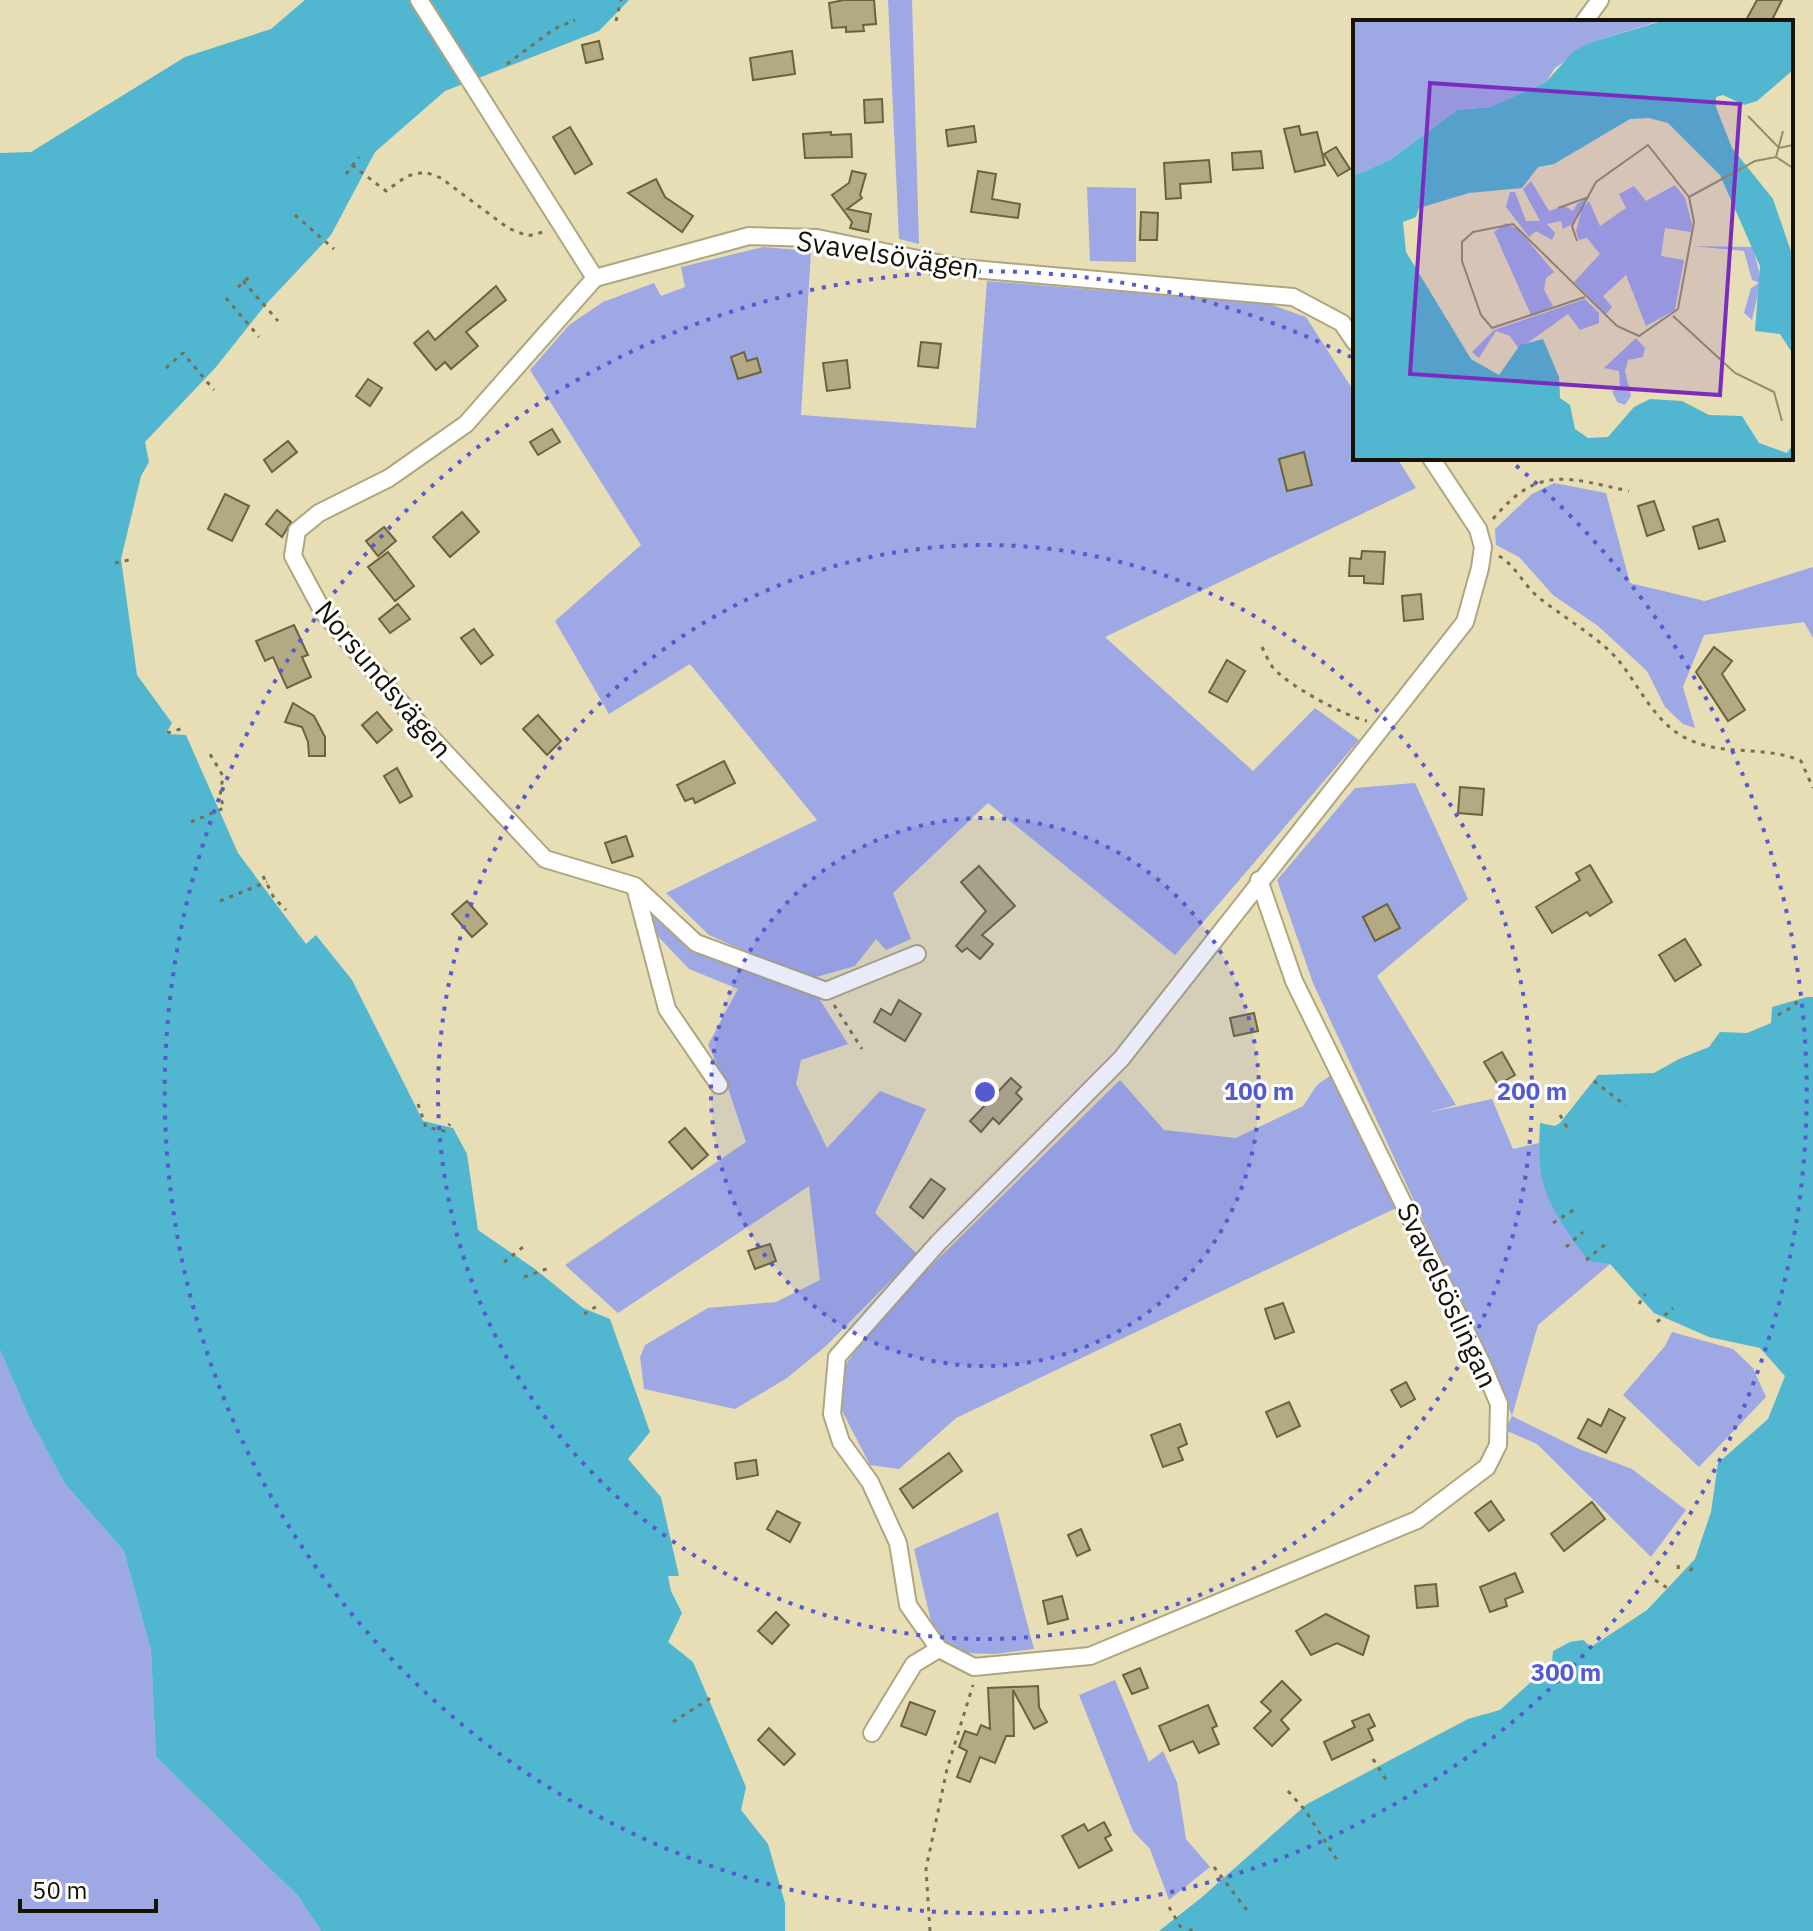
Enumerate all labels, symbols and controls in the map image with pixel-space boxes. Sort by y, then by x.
inset map [1353,20,1793,460]
street label: Svavelsövägen [794,221,982,287]
street label: Norsundsvägen [307,592,461,766]
text: 100 m [1224,1075,1294,1107]
text: 200 m [1497,1075,1567,1107]
centre of rings [971,1078,999,1106]
street label: Svavelsöslingan [1389,1197,1507,1393]
text: 300 m [1531,1656,1601,1688]
scale bar [20,1863,156,1913]
text: 50 m [32,1874,87,1906]

